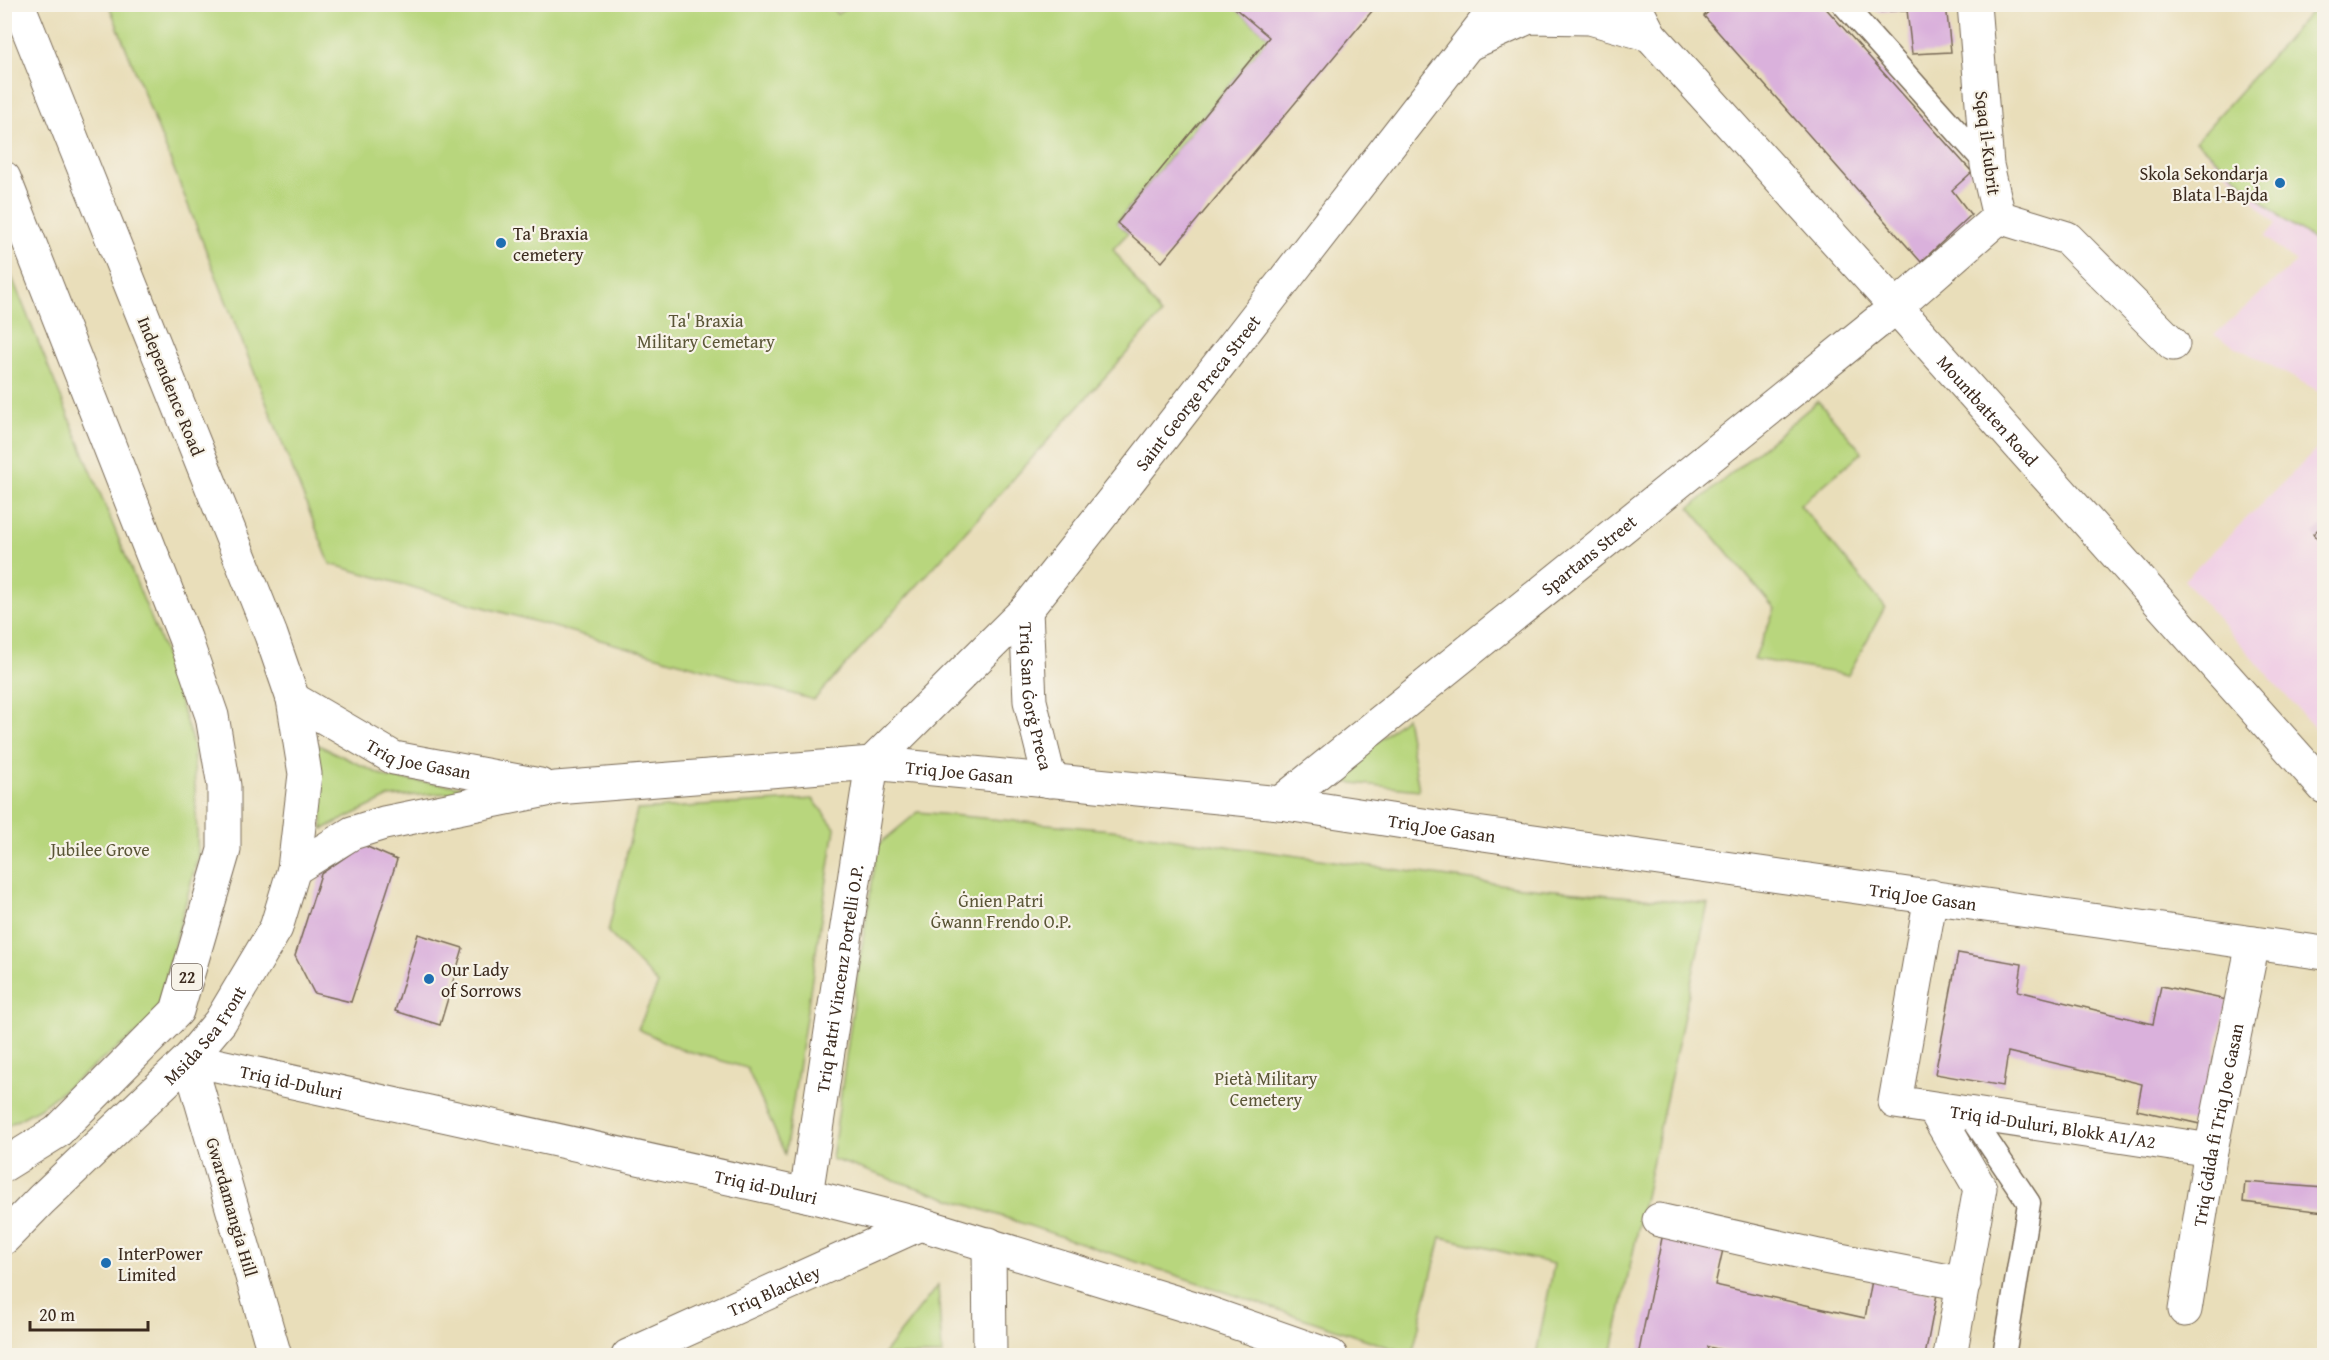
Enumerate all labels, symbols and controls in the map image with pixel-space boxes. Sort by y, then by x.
street label: Sqaq il-Kubrit [1968,89,2008,197]
place label: Skola Sekondarja Blata l-Bajda [2140,160,2268,208]
marker: Skola Sekondarja Blata l-Bajda [2273,176,2287,190]
place label: Ta' Braxia cemetery [513,220,589,268]
marker: Ta' Braxia cemetery [494,236,508,250]
park label: Ta' Braxia Military Cemetary [637,307,775,355]
street label: Saint George Preca Street [1128,308,1267,476]
street label: Independence Road [131,312,211,460]
street label: Mountbatten Road [1931,349,2045,472]
street label: Spartans Street [1535,507,1643,602]
street label: Triq San Ġorġ Preca [1013,622,1060,773]
street label: Triq Joe Gasan [361,731,473,785]
street label: Triq Joe Gasan [904,753,1014,790]
street label: Triq Joe Gasan [1386,806,1497,849]
park label: Jubilee Grove [48,836,150,863]
street label: Triq Patri Vincenz Portelli O.P. [808,863,870,1094]
street label: Triq Joe Gasan [1868,875,1978,917]
park label: Ġnien Patri Ġwann Frendo O.P. [931,887,1071,935]
place label: Our Lady of Sorrows [441,956,521,1004]
road number: 22 [172,964,202,990]
marker: Our Lady of Sorrows [422,972,436,986]
street label: Msida Sea Front [157,980,253,1091]
street label: Triq Ġdida fi Triq Joe Gasan [2185,1021,2250,1228]
street label: Triq id-Duluri [237,1057,345,1106]
park label: Pietà Military Cemetery [1214,1065,1318,1113]
street label: Triq id-Duluri, Blokk A1/A2 [1948,1097,2158,1155]
street label: Gwardamangia Hill [199,1134,265,1280]
street label: Triq id-Duluri [712,1162,820,1211]
place label: InterPower Limited [118,1240,203,1288]
marker: InterPower Limited [99,1256,113,1270]
street label: Triq Blackley [723,1257,825,1323]
scale bar [30,1294,148,1332]
text: 20 m [39,1301,75,1328]

